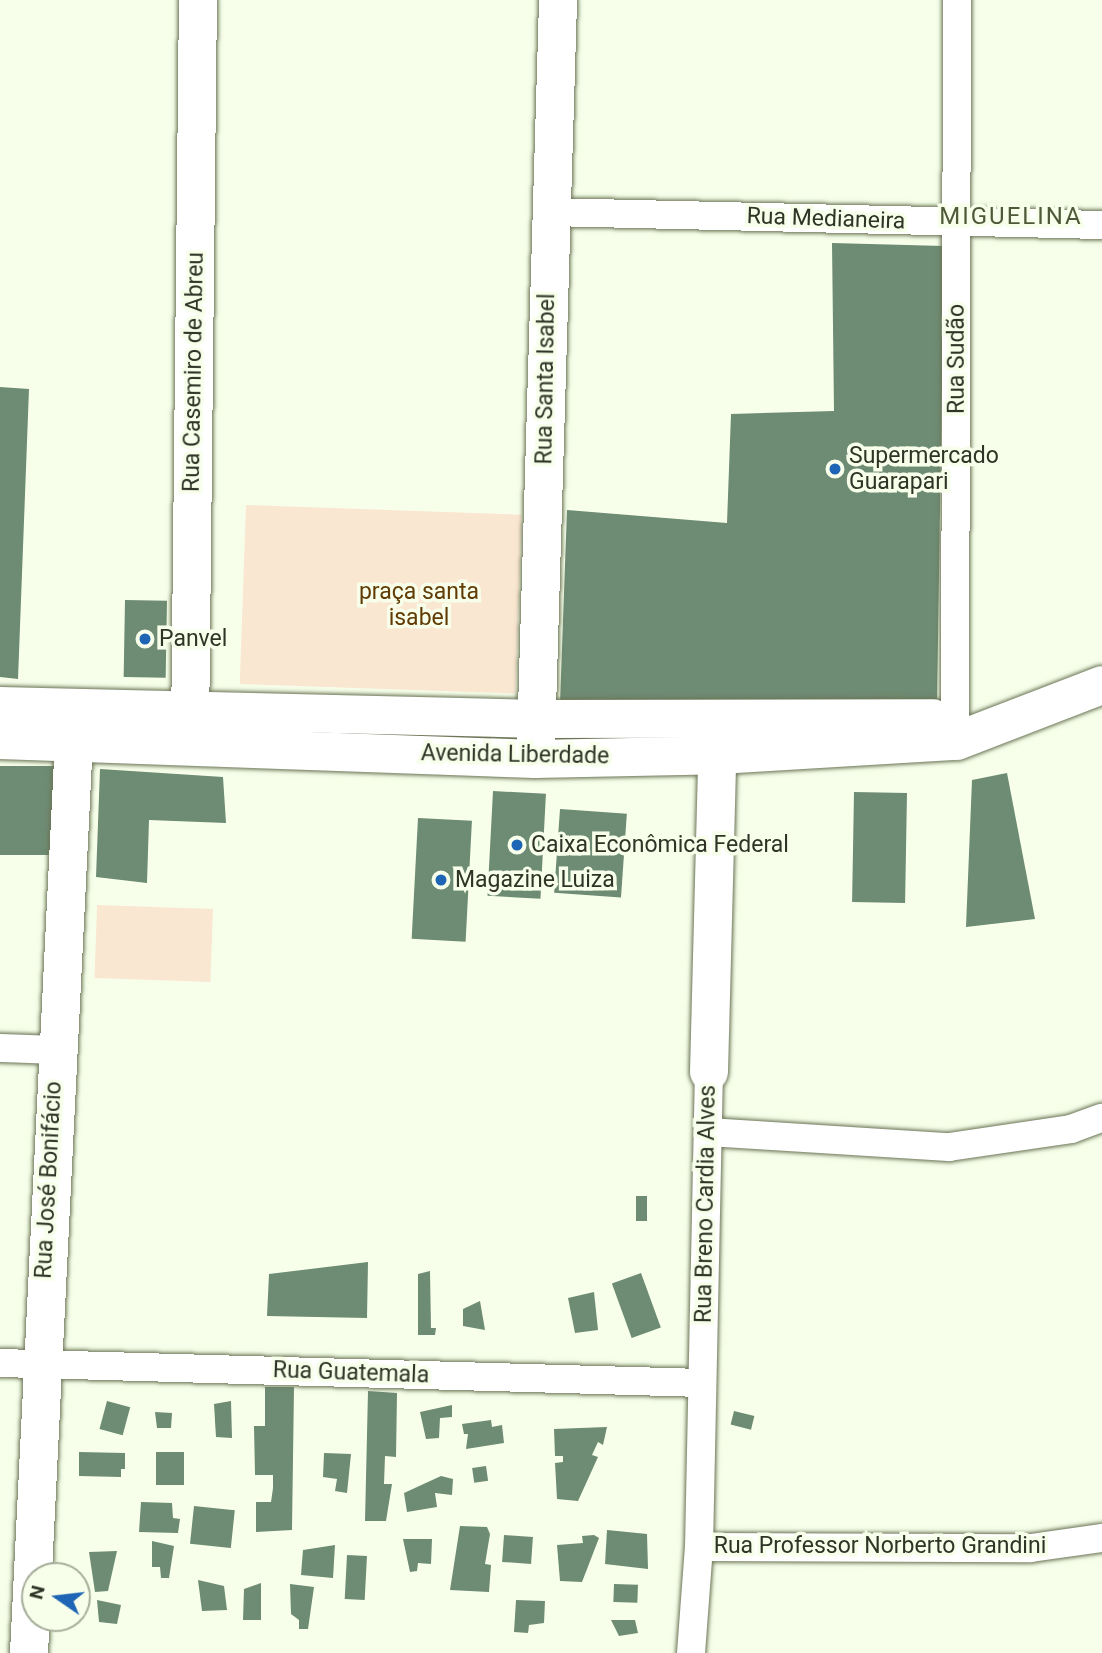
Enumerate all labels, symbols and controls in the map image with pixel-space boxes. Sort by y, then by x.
street label: Rua Medianeira [746,202,906,236]
district label: MIGUELINA [940,203,1082,231]
street label: Rua Casemiro de Abreu [178,252,210,492]
street label: Rua Santa Isabel [531,293,561,465]
street label: Rua Sudão [943,304,971,414]
place label: Supermercado Guarapari [849,442,999,496]
marker: Supermercado Guarapari [827,461,843,477]
park label: praça santa isabel [359,578,479,632]
place label: Panvel [159,625,227,653]
marker: Panvel [137,631,153,647]
street label: Avenida Liberdade [421,740,609,770]
place label: Caixa Econômica Federal [531,831,789,859]
marker: Caixa Econômica Federal [509,837,525,853]
place label: Magazine Luiza [455,866,615,894]
marker: Magazine Luiza [433,872,449,888]
street label: Rua José Bonifácio [30,1081,68,1279]
street label: Rua Breno Cardia Alves [690,1085,722,1323]
street label: Rua Guatemala [272,1356,430,1390]
street label: Rua Professor Norberto Grandini [714,1532,1046,1560]
north arrow [21,1562,91,1632]
text: N [24,1583,50,1602]

